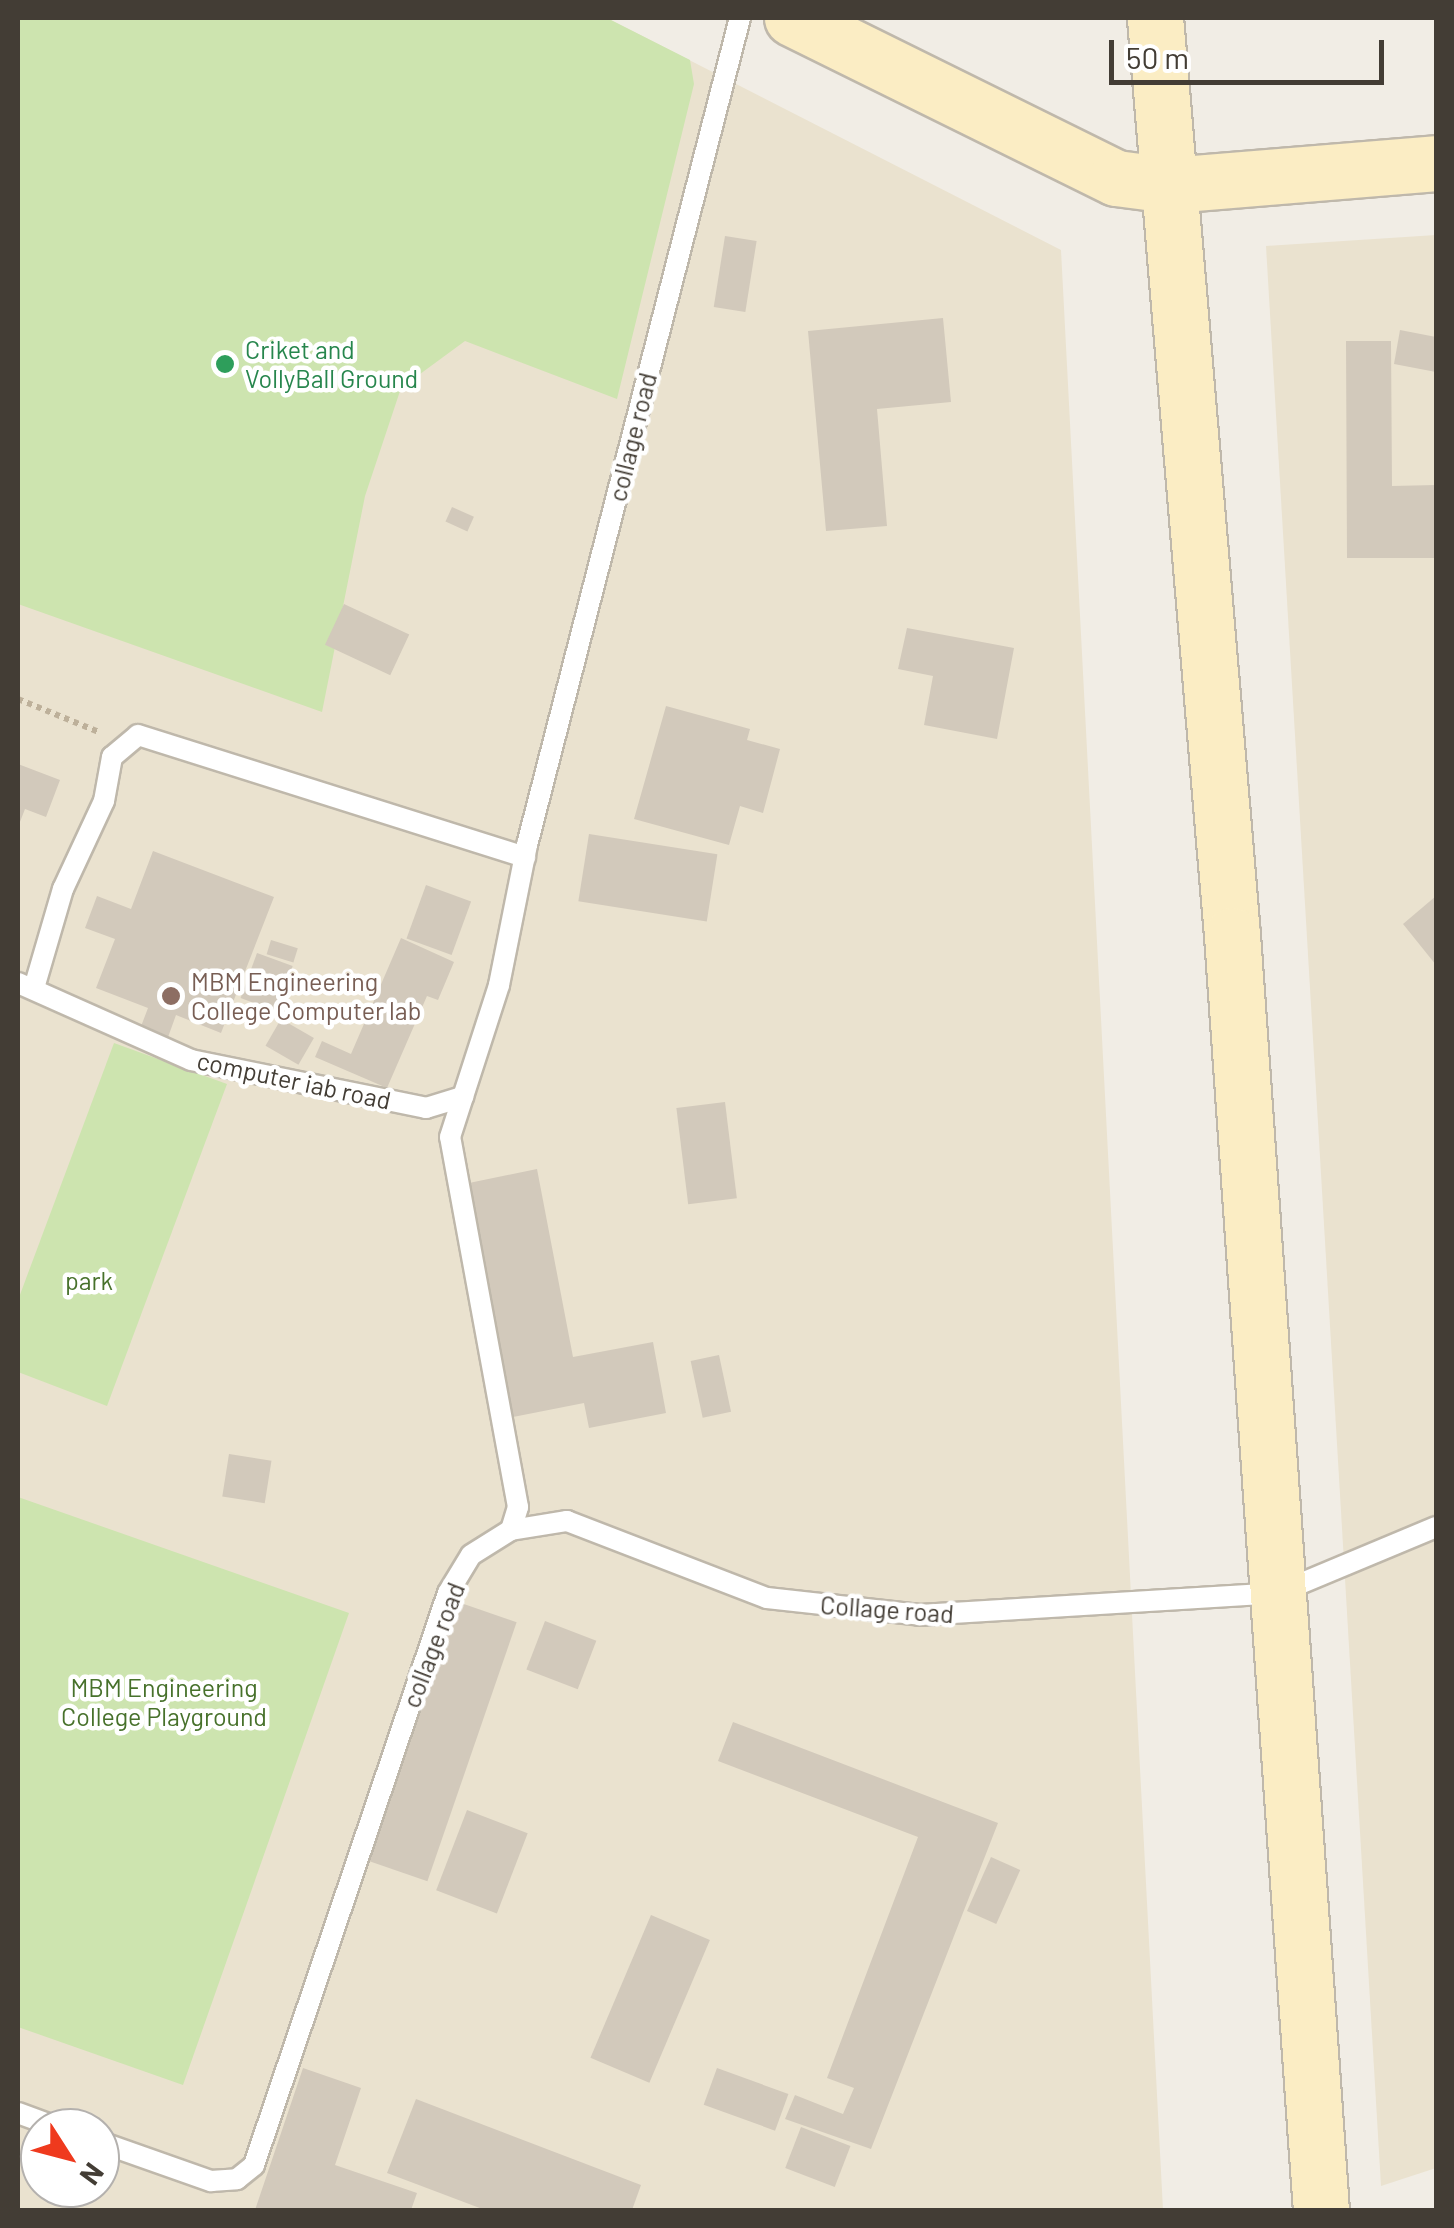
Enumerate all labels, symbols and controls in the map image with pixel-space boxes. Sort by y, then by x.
scale bar [1114,20,1389,82]
text: 50 m [1126,39,1189,75]
place label: Criket and VollyBall Ground [245,335,418,394]
marker: Criket and VollyBall Ground [214,353,236,375]
street label: collage road [602,370,662,504]
place label: MBM Engineering College Computer lab [191,967,421,1026]
marker: MBM Engineering College Computer lab [160,985,182,1007]
street label: computer iab road [194,1045,394,1115]
park label: park [65,1265,113,1295]
street label: collage road [395,1578,471,1712]
street label: Collage road [819,1589,955,1629]
park label: MBM Engineering College Playground [61,1673,267,1732]
north arrow [20,2108,120,2208]
text: N [73,2157,112,2192]

